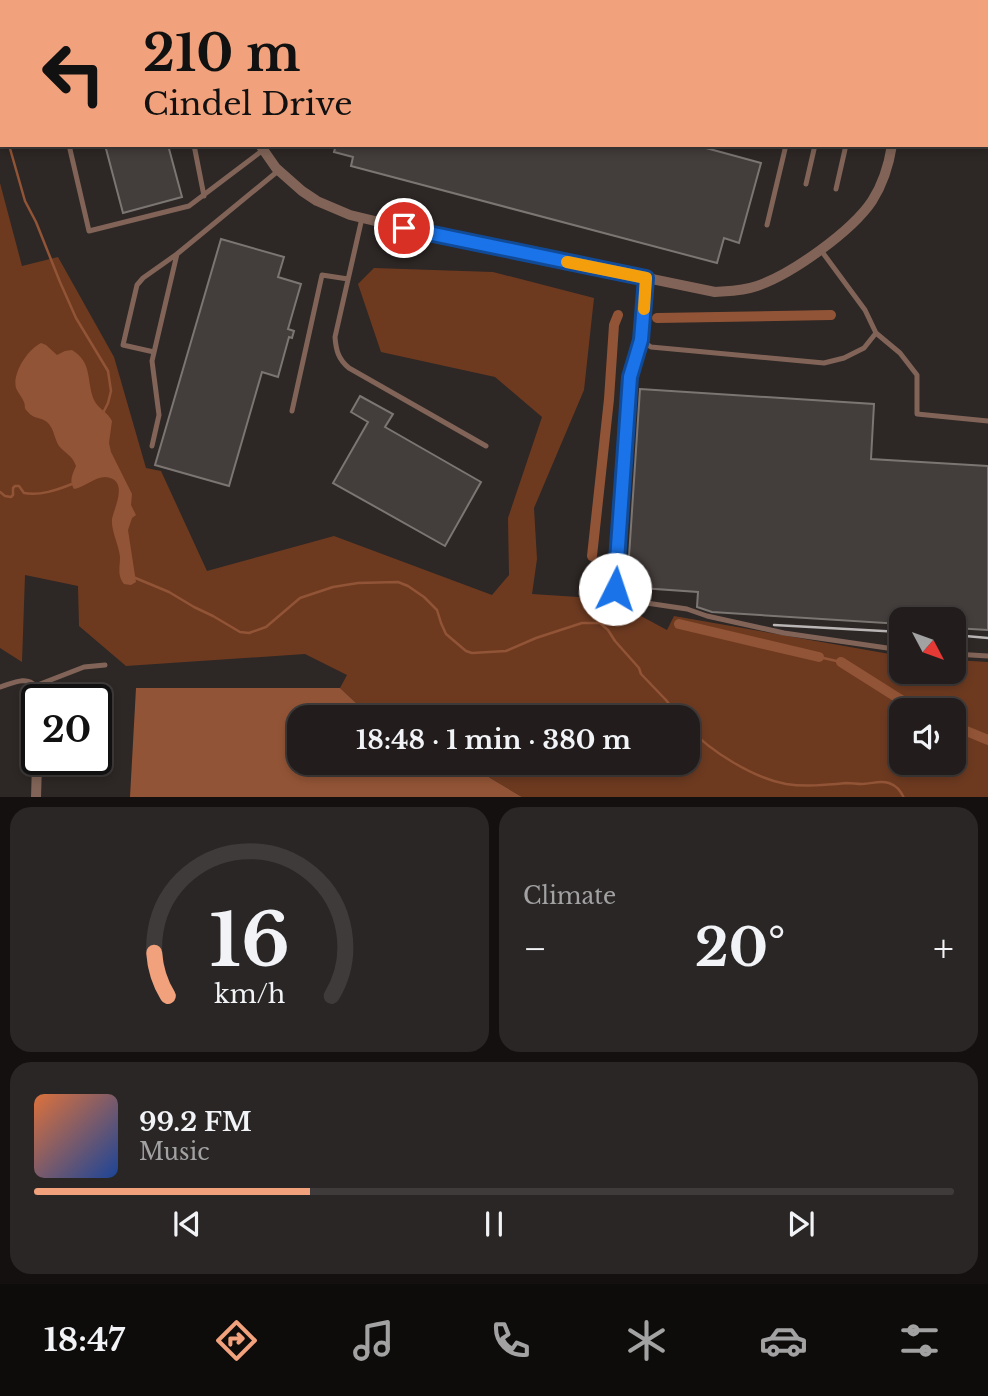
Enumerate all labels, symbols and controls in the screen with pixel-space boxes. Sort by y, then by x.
text: 210 m [143,23,301,84]
icon: left [28,28,119,119]
text: Cindel Drive [143,84,353,124]
pin [374,198,434,258]
icon: arrive [385,209,423,247]
position arrow [578,552,652,626]
north arrow [889,607,966,684]
map controls [889,607,966,775]
speed limit sign: 20 [21,684,112,775]
button: sound [889,698,966,775]
text: 18:48 · 1 min · 380 m [356,724,631,756]
text: Climate [523,882,616,910]
text: 16 [209,895,290,986]
text: 20° [695,916,785,980]
text: − [523,925,547,972]
text: + [933,925,954,972]
text: km/h [214,978,285,1009]
text: 99.2 FM [139,1106,252,1138]
text: Music [139,1138,210,1166]
icon: previous [168,1205,206,1243]
icon: pause [475,1205,513,1243]
icon: next [782,1205,820,1243]
icon: directions [212,1316,261,1365]
icon: music [349,1316,398,1365]
icon: phone [486,1316,535,1365]
icon: climate [622,1316,671,1365]
icon: car [759,1316,808,1365]
icon: filters [895,1316,944,1365]
text: 18:47 [44,1320,125,1360]

